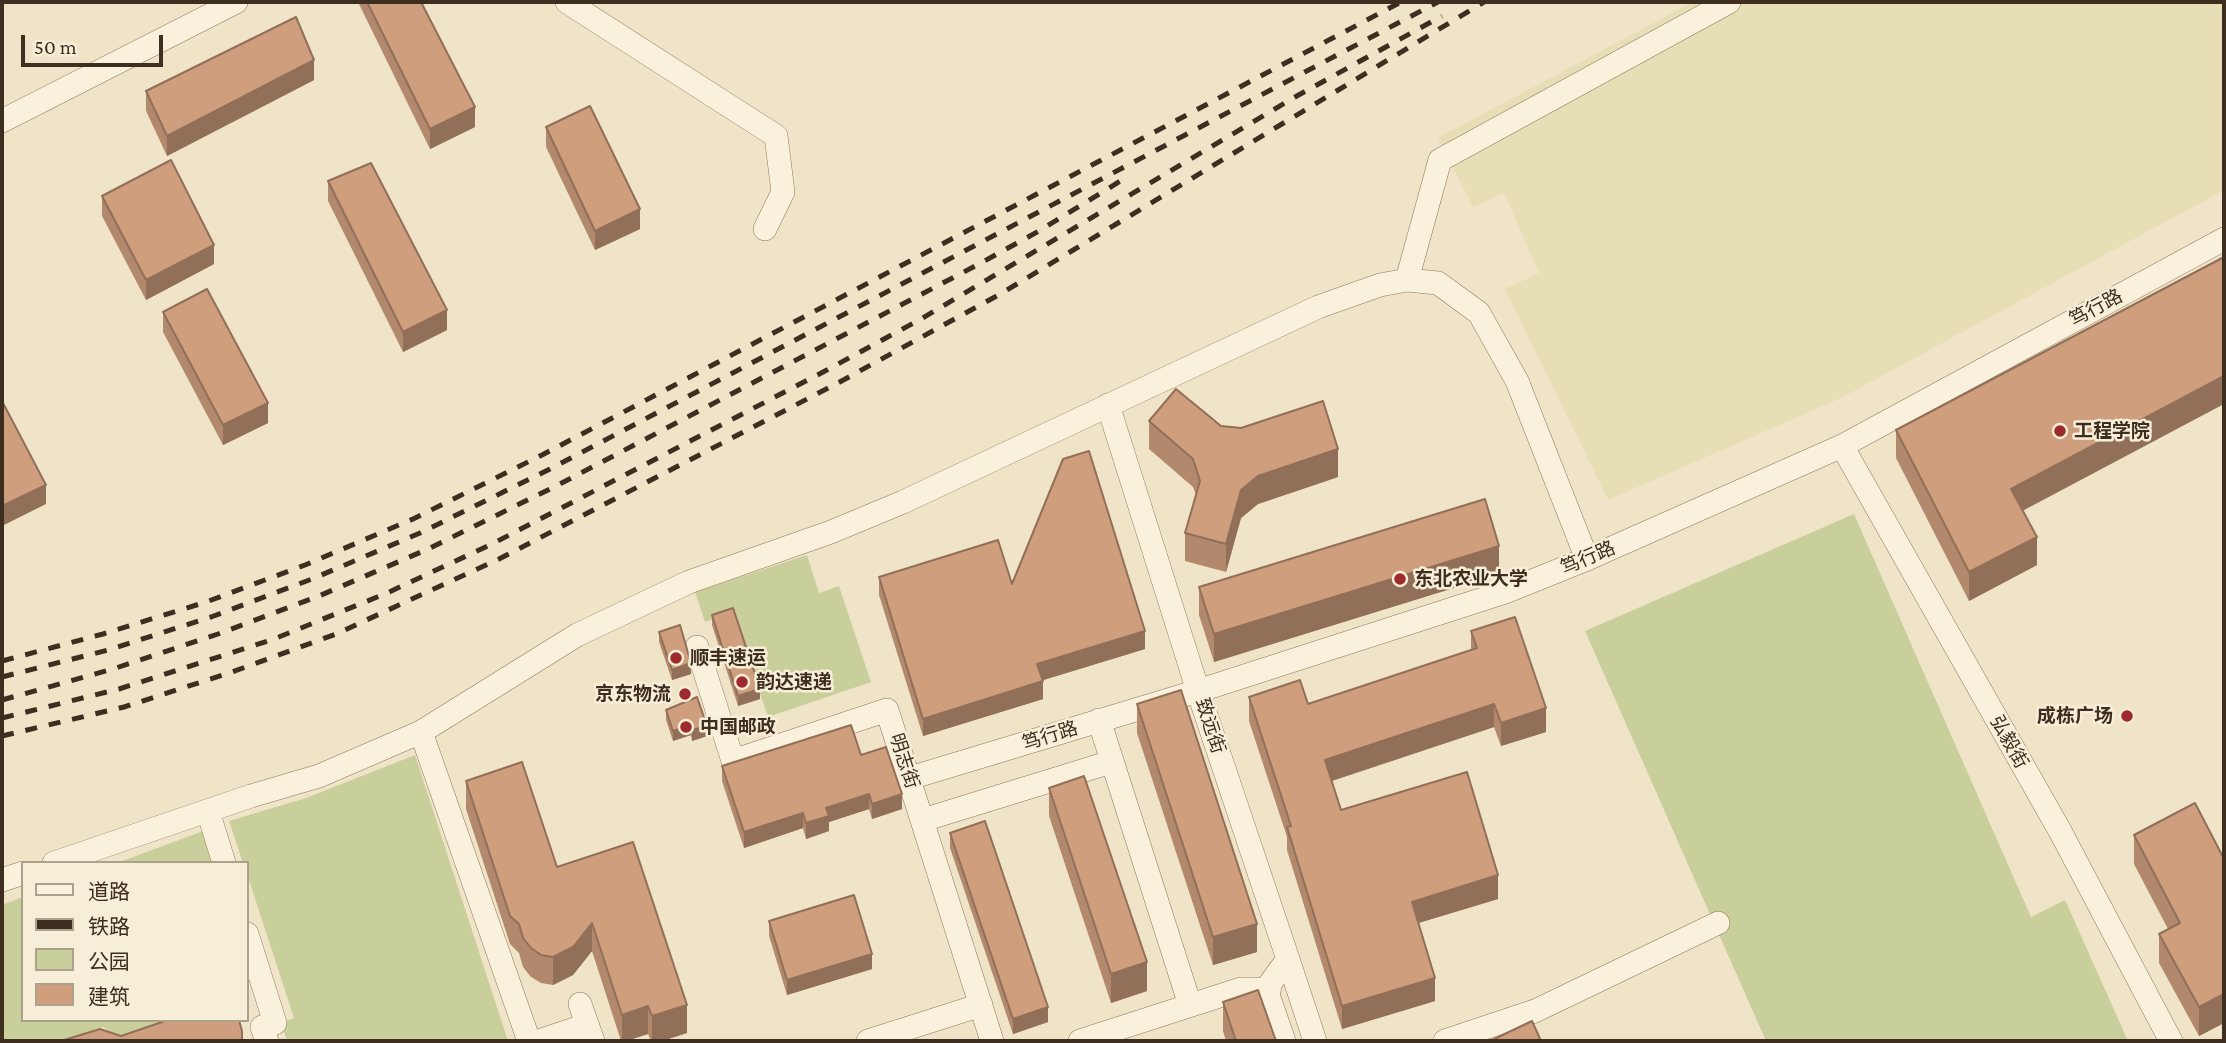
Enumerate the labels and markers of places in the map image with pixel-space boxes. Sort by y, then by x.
place label: 工程学院 [2074,420,2150,442]
marker: 工程学院 [2052,423,2068,439]
place label: 东北农业大学 [1414,568,1528,590]
marker: 东北农业大学 [1392,571,1408,587]
place label: 顺丰速运 [690,647,766,669]
marker: 顺丰速运 [668,650,684,666]
place label: 韵达速递 [756,671,832,693]
marker: 韵达速递 [734,674,750,690]
place label: 京东物流 [595,683,671,705]
marker: 京东物流 [677,686,693,702]
place label: 成栋广场 [2037,705,2113,727]
marker: 成栋广场 [2119,708,2135,724]
place label: 中国邮政 [700,716,776,738]
marker: 中国邮政 [678,719,694,735]

